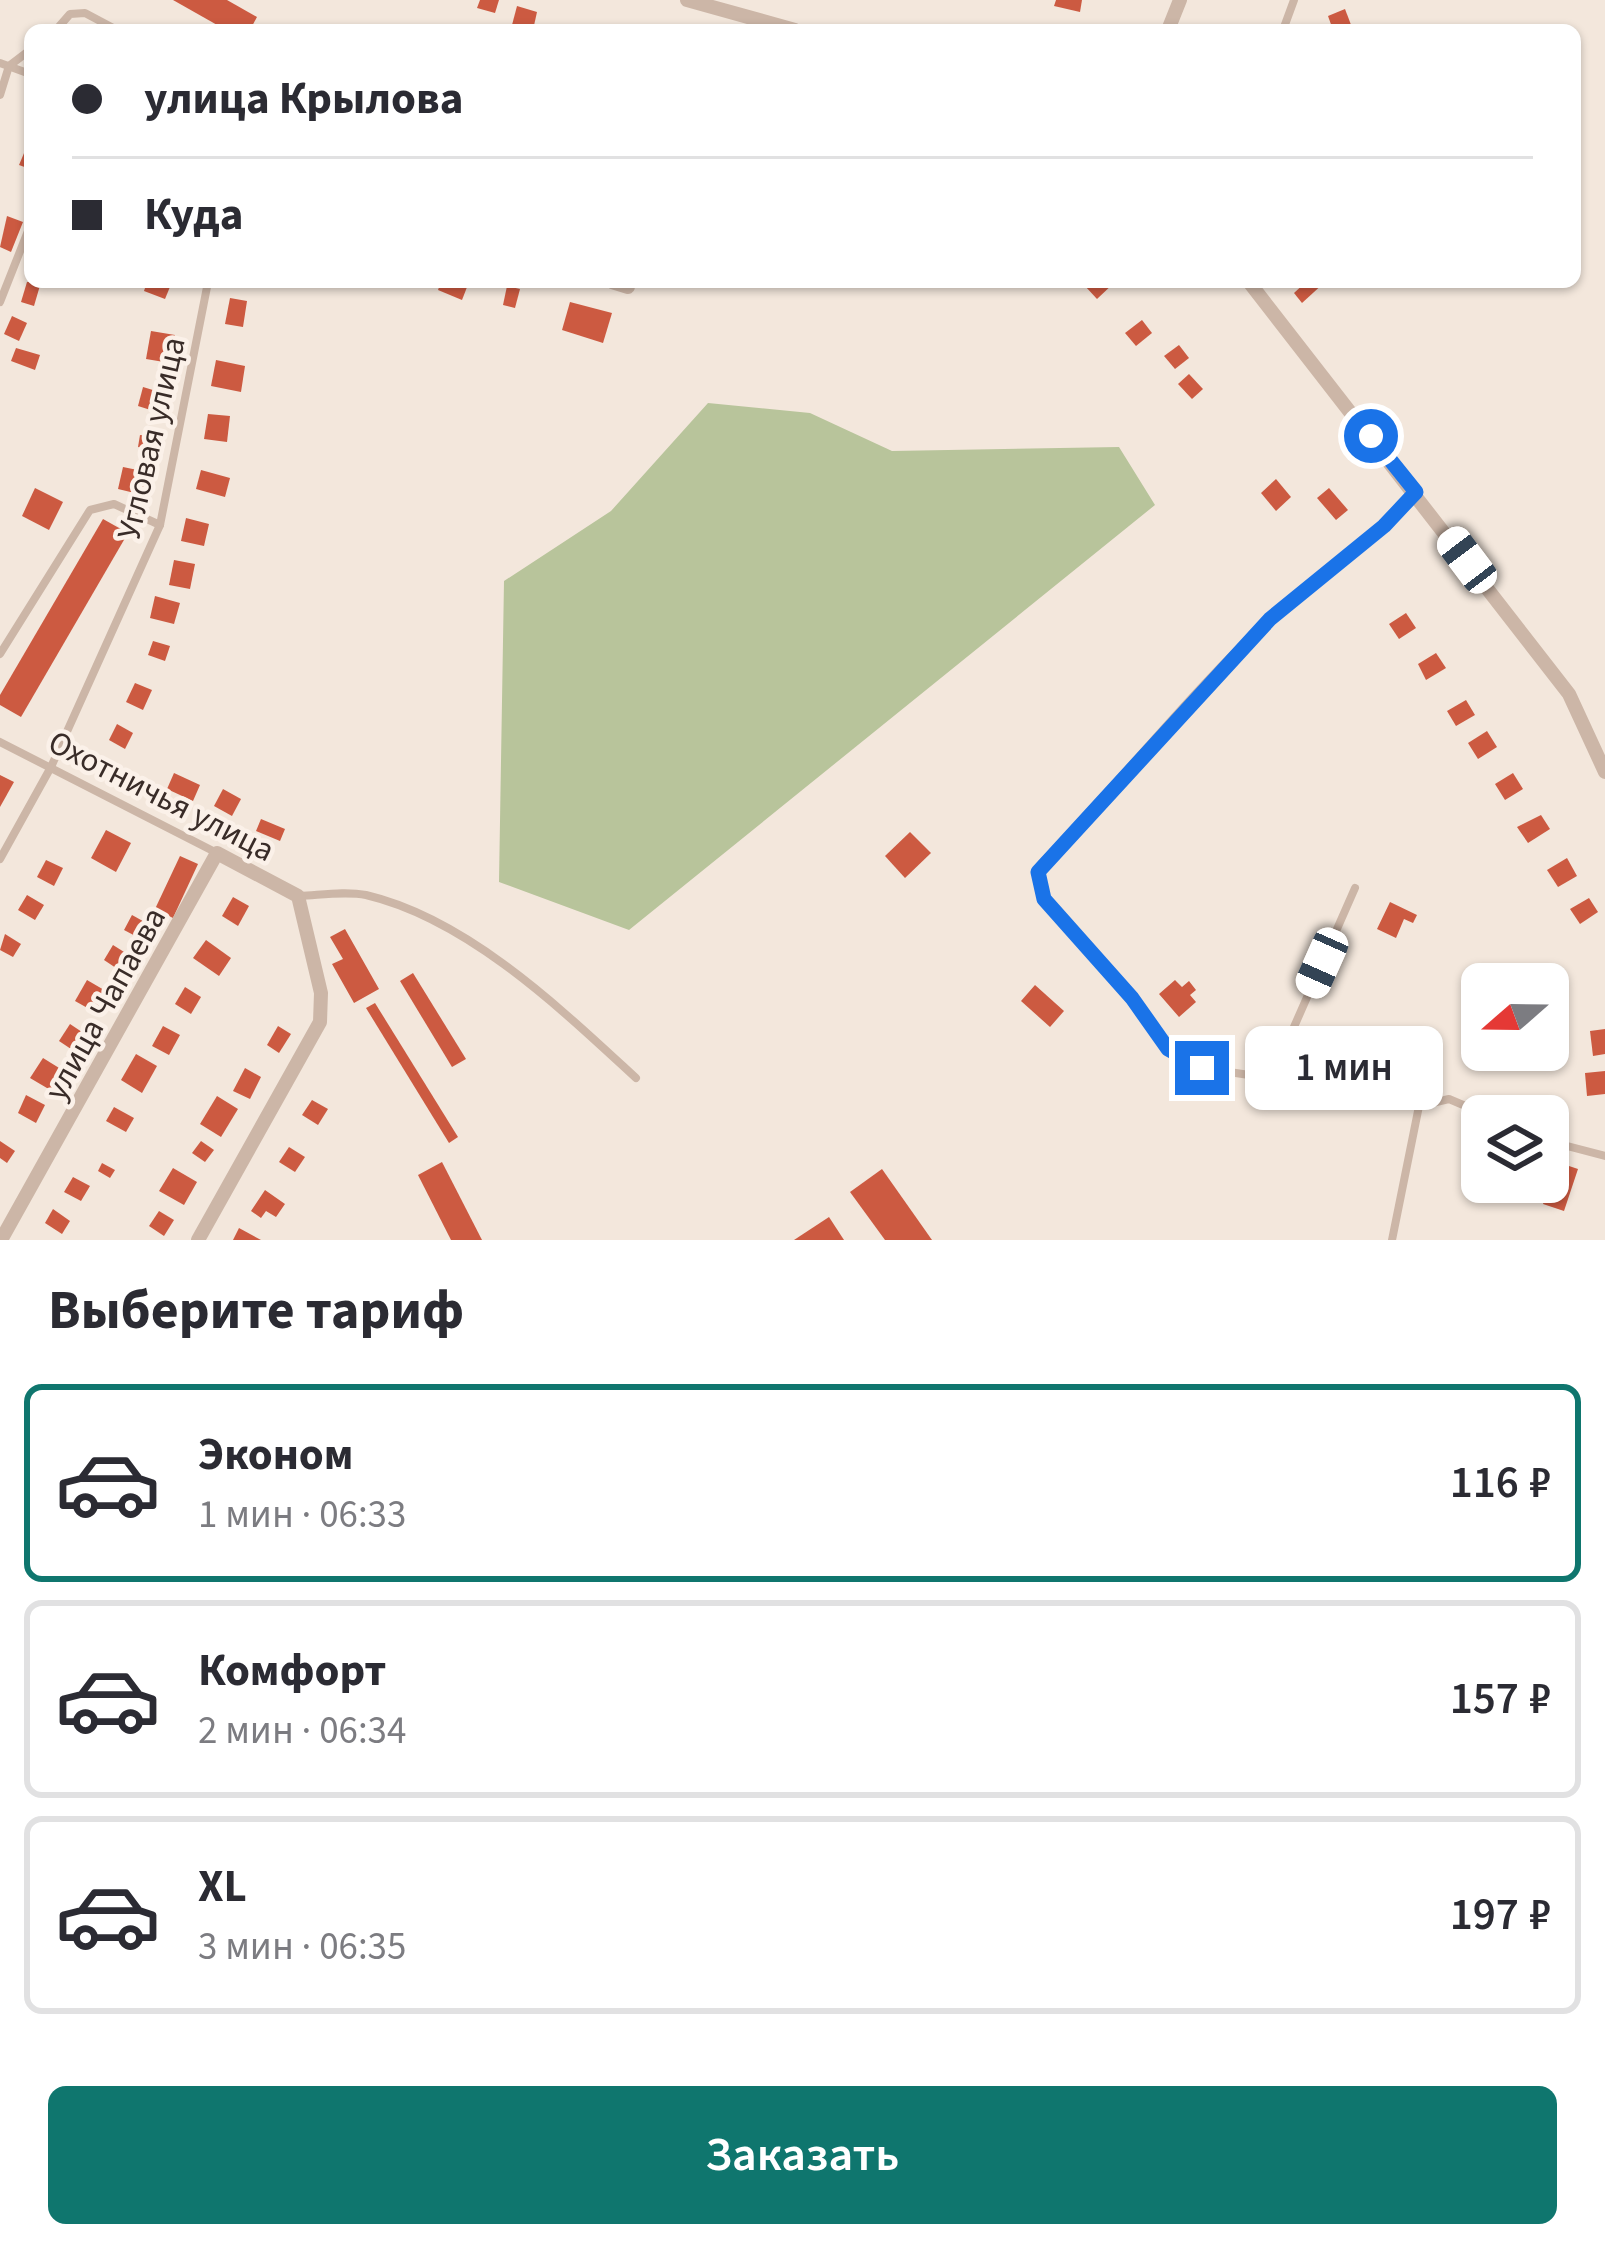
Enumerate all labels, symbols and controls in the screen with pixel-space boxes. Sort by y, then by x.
text: улица Крылова [144,67,464,131]
text: Куда [144,183,244,247]
street label: Угловая улица [105,332,198,544]
route start [1344,409,1398,463]
car [1431,520,1503,600]
street label: Охотничья улица [40,719,283,874]
street label: улица Чапаева [33,899,178,1109]
car [1291,923,1353,1003]
north arrow [1461,963,1569,1071]
map controls [1461,963,1569,1203]
callout: 1 мин [1244,1026,1442,1110]
text: 1 мин [1295,1040,1393,1096]
route end [1175,1041,1229,1095]
button: layers [1461,1095,1569,1203]
text: Выберите тариф [48,1273,464,1350]
text: Эконом [198,1423,354,1487]
icon: car [54,1429,162,1537]
text: 116 ₽ [1450,1451,1551,1515]
text: 1 мин · 06:33 [198,1487,406,1543]
text: Комфорт [198,1639,386,1703]
icon: car [54,1645,162,1753]
text: 157 ₽ [1450,1667,1551,1731]
text: 2 мин · 06:34 [198,1703,406,1759]
text: XL [198,1855,247,1919]
icon: car [54,1861,162,1969]
text: 197 ₽ [1450,1883,1551,1947]
text: 3 мин · 06:35 [198,1919,406,1975]
button: Заказать [48,2086,1557,2224]

